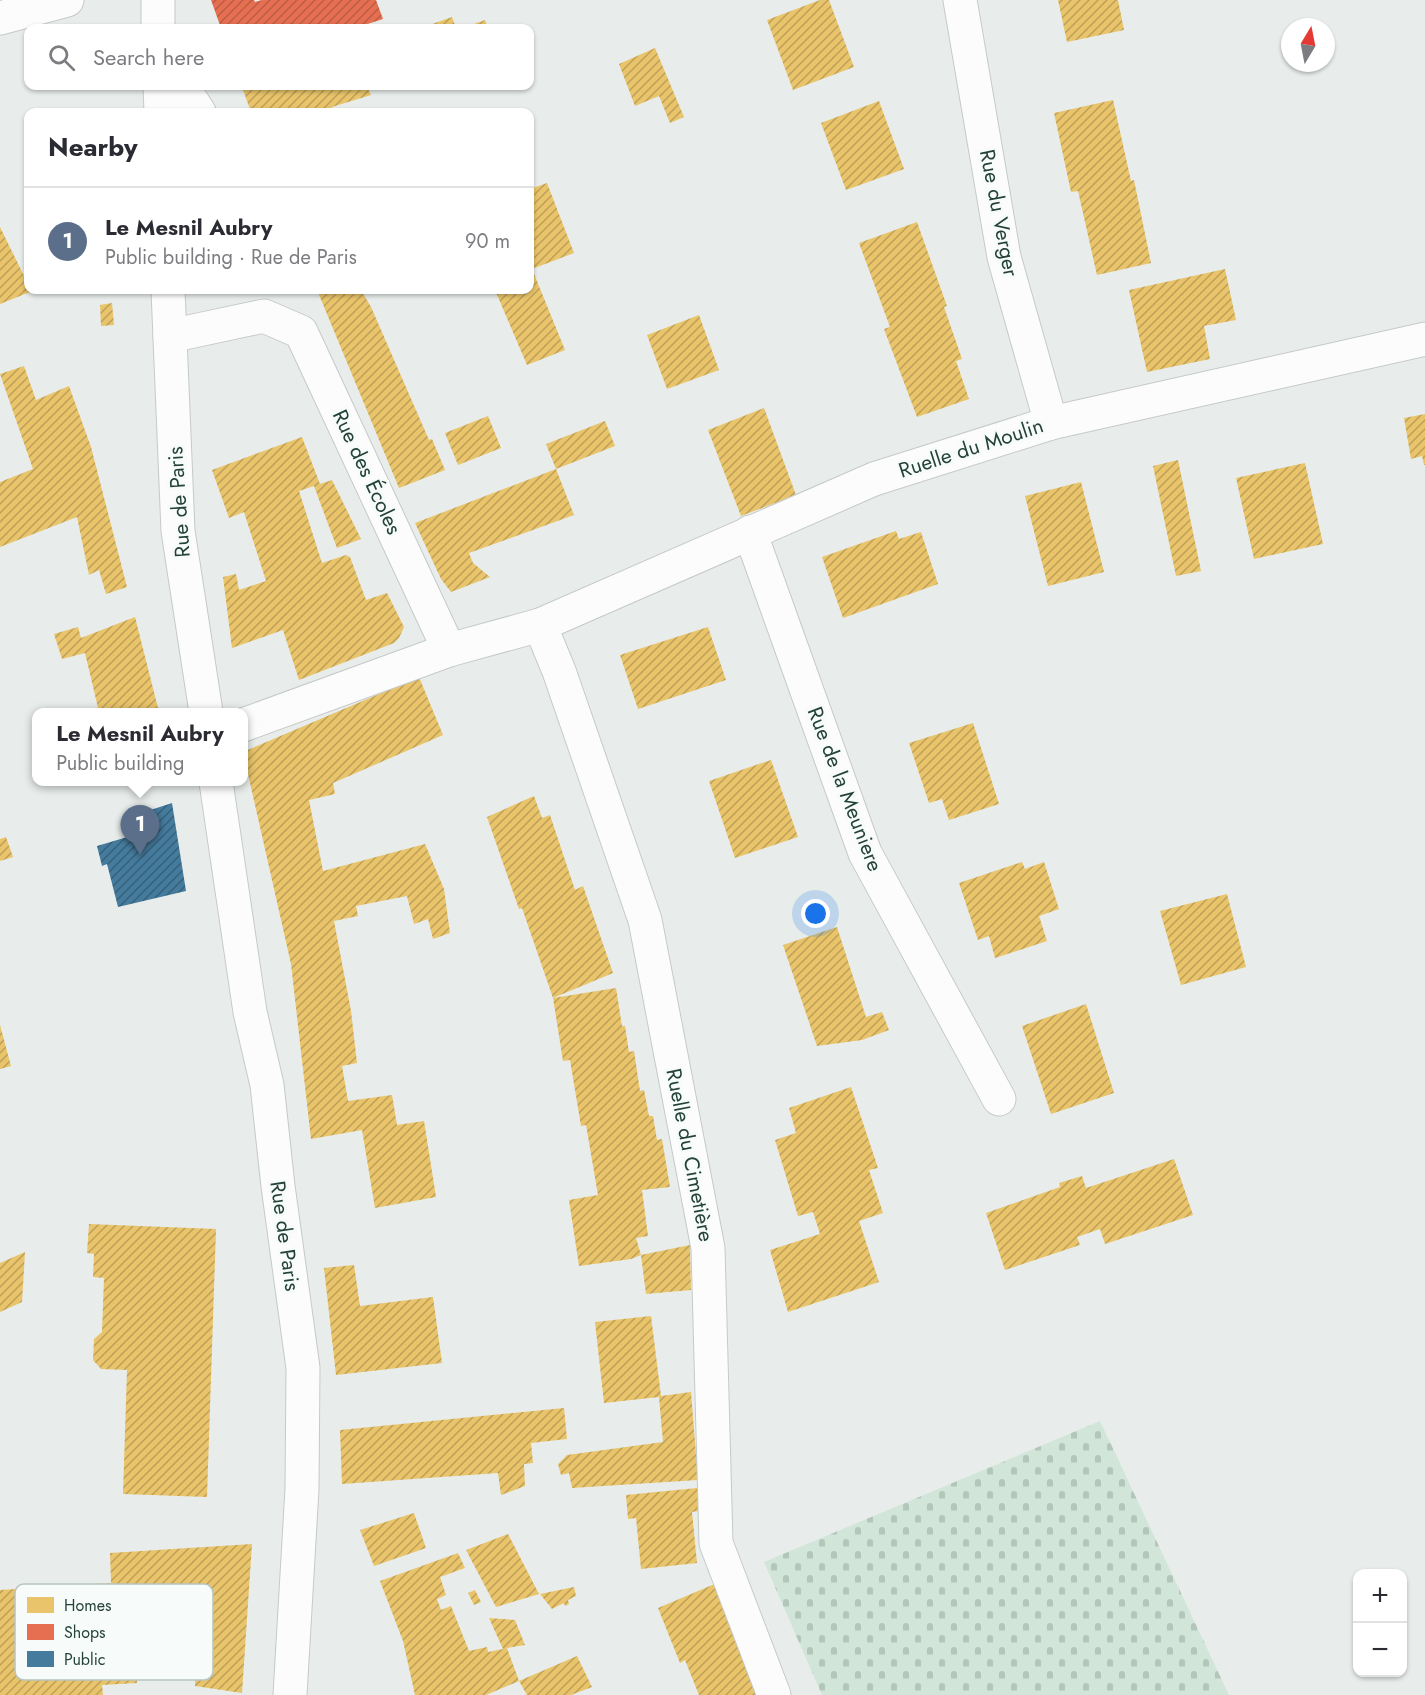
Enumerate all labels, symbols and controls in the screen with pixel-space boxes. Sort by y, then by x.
north arrow [1281,18,1335,72]
search box [24,24,534,90]
icon: search [45,41,78,74]
text: Search here [93,41,204,73]
text: Nearby [48,128,137,166]
street label: Rue du Verger [972,147,1026,280]
text: Le Mesnil Aubry [105,211,272,243]
text: 1 [62,227,73,256]
text: 90 m [465,227,510,256]
text: Public building · Rue de Paris [105,243,357,272]
street label: Rue des Écoles [325,405,409,539]
street label: Ruelle du Moulin [895,410,1047,486]
street label: Rue de Paris [160,446,198,558]
street label: Rue de la Meuniere [800,702,890,876]
popup [32,708,248,786]
text: Le Mesnil Aubry [56,717,224,749]
text: Public building [56,749,184,778]
pin: 1 [120,806,160,855]
your location [801,899,830,928]
street label: Ruelle du Cimetière [659,1066,722,1244]
street label: Rue de Paris [262,1179,308,1293]
map controls [1353,1569,1407,1677]
button: + [1353,1569,1407,1623]
legend [15,1584,213,1680]
text: Homes [64,1594,111,1617]
text: Shops [64,1621,105,1644]
button: − [1353,1623,1407,1677]
text: Public [64,1648,105,1671]

